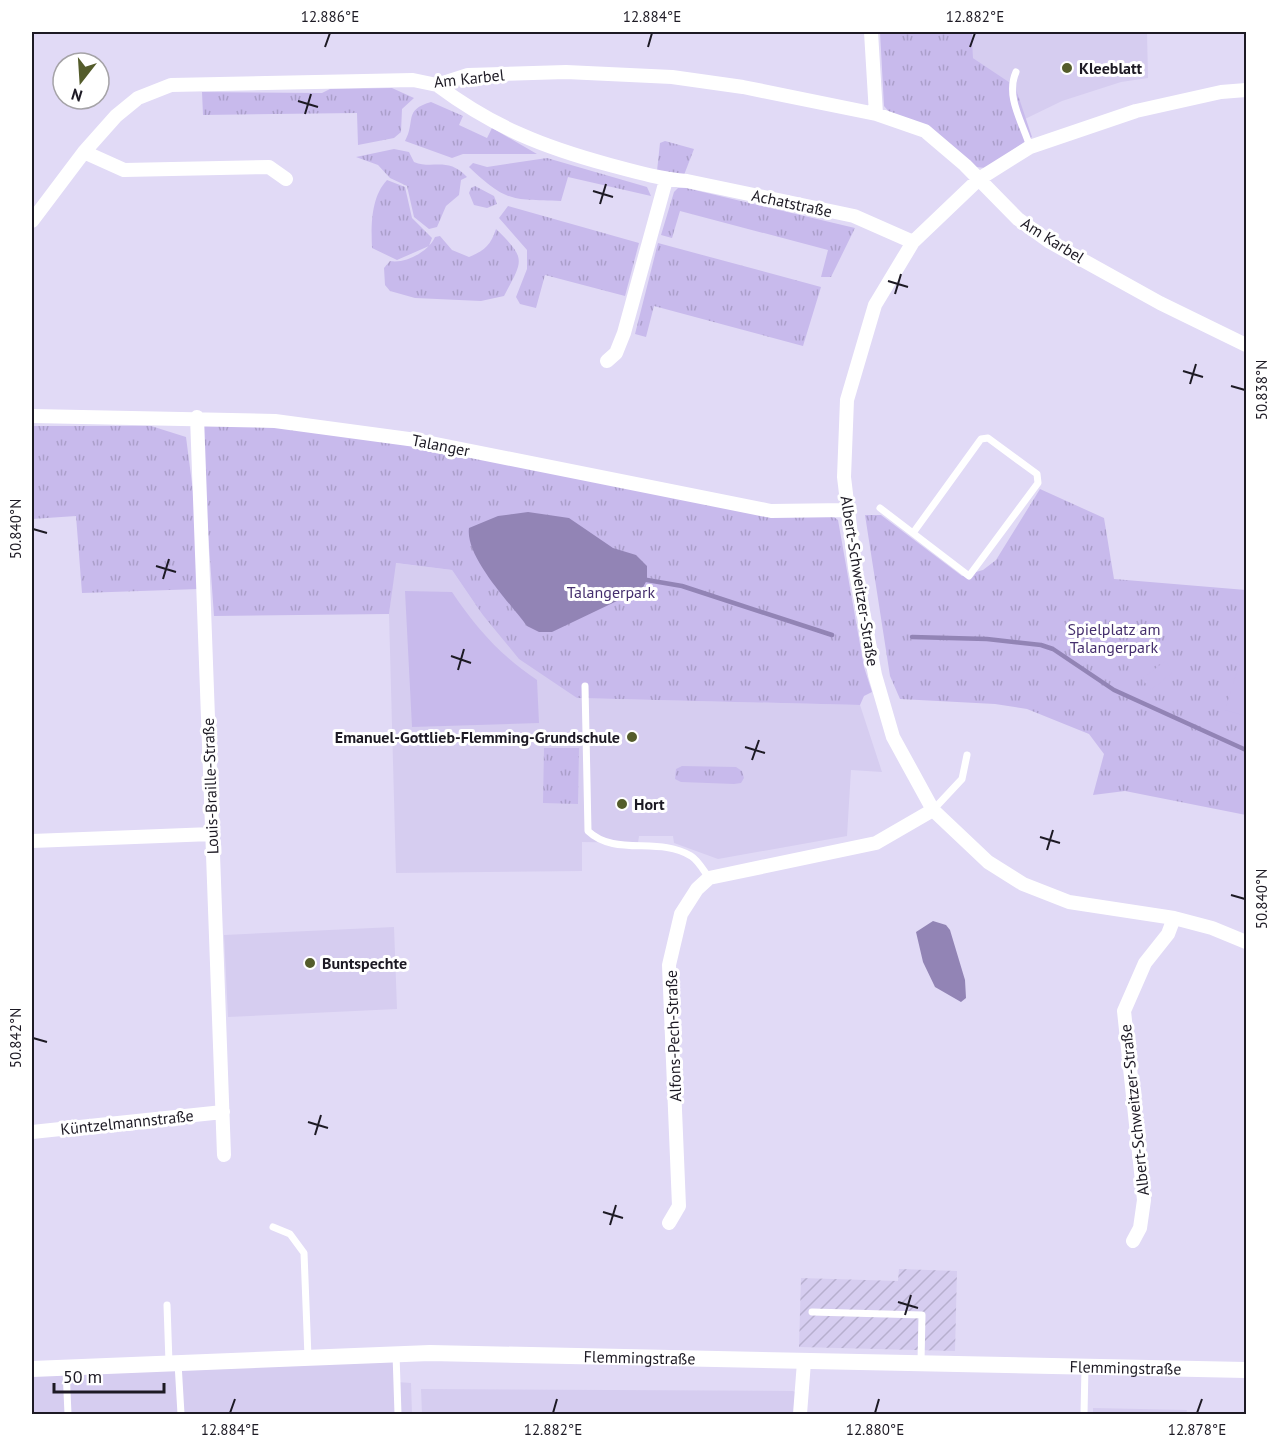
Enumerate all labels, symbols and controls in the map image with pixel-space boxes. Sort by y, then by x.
text: 12.886°E [301,7,359,26]
text: 12.884°E [623,7,681,26]
text: 12.882°E [946,7,1004,26]
north arrow [51,51,111,111]
place label: Kleeblatt [1079,58,1142,78]
marker: Kleeblatt [1060,61,1074,75]
street label: Am Karbel [433,64,506,92]
text: N [69,84,85,106]
street label: Achatstraße [750,185,834,221]
street label: Am Karbel [1018,213,1089,267]
text: 50.838°N [1252,360,1271,420]
street label: Talanger [410,430,472,461]
street label: Albert-Schweitzer-Straße [837,494,883,668]
text: 50.840°N [6,499,25,559]
park label: Talangerpark [567,582,656,602]
park label: Spielplatz am Talangerpark [1068,619,1160,657]
street label: Louis-Braille-Straße [198,717,222,855]
place label: Emanuel-Gottlieb-Flemming-Grundschule [335,727,620,747]
marker: Emanuel-Gottlieb-Flemming-Grundschule [625,730,639,744]
place label: Hort [634,794,665,814]
marker: Hort [615,797,629,811]
text: 50.840°N [1252,869,1271,929]
place label: Buntspechte [322,953,407,973]
marker: Buntspechte [303,956,317,970]
street label: Alfons-Pech-Straße [661,970,685,1102]
text: 50.842°N [6,1008,25,1068]
street label: Albert-Schweitzer-Straße [1115,1023,1153,1197]
street label: Küntzelmannstraße [59,1105,195,1139]
street label: Flemmingstraße [583,1346,696,1369]
scale bar [54,1356,164,1394]
street label: Flemmingstraße [1069,1356,1182,1379]
text: 50 m [63,1365,102,1388]
text: 12.884°E [201,1420,259,1439]
text: 12.882°E [524,1420,582,1439]
text: 12.880°E [846,1420,904,1439]
text: 12.878°E [1168,1420,1226,1439]

